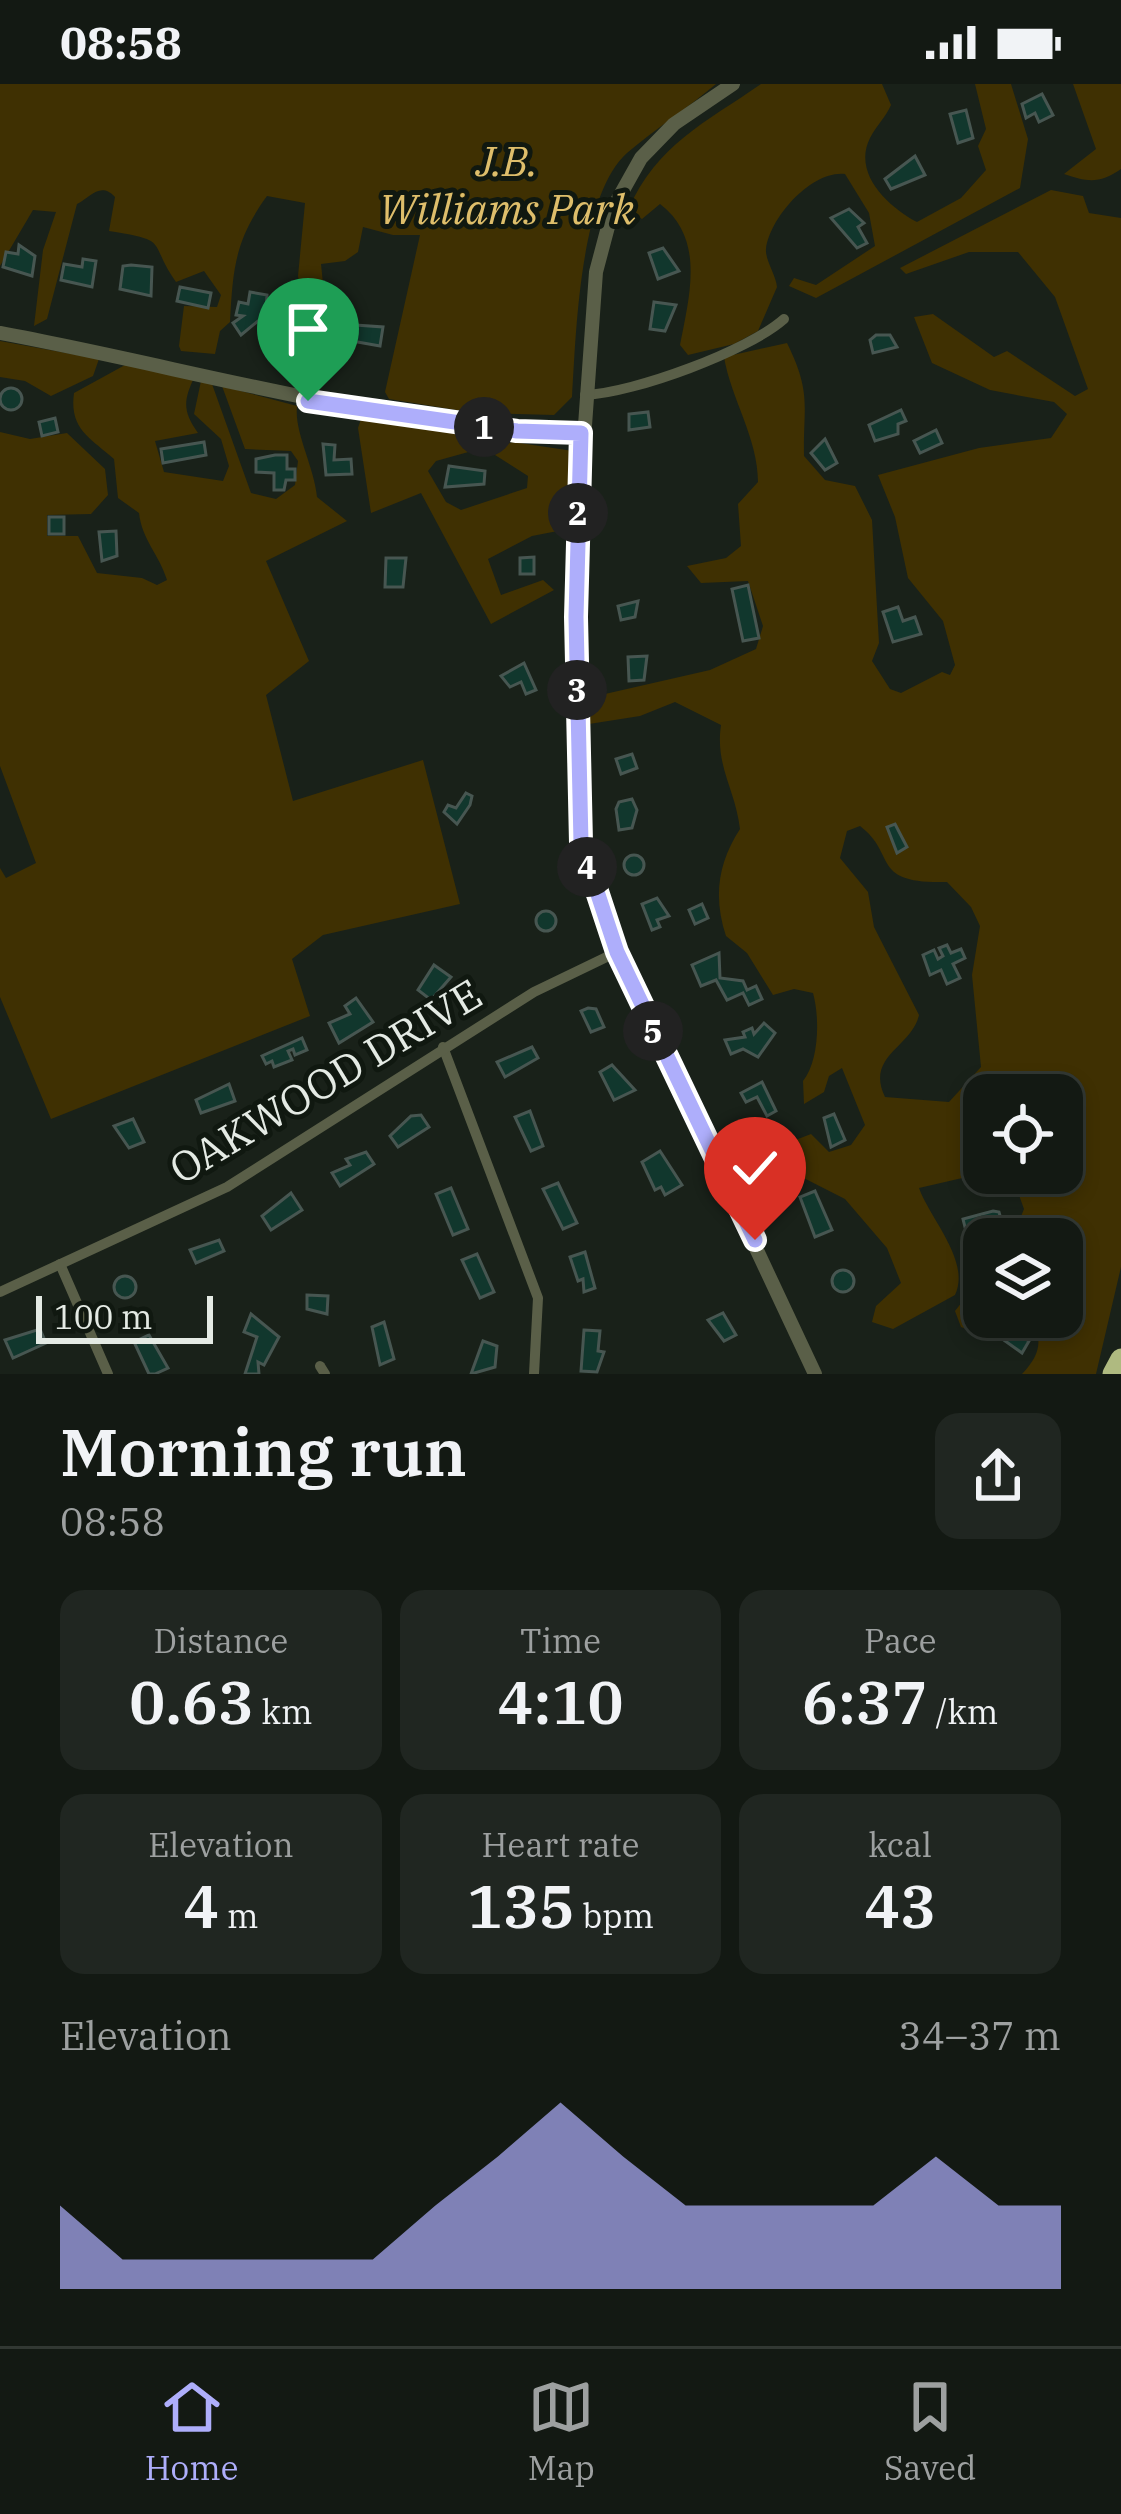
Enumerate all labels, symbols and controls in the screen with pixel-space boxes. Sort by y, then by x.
text: 08:58 [60,13,182,71]
park label: J.B. Williams Park [379,133,636,236]
pin [257,278,359,401]
icon: arrive [275,296,341,362]
pin: 1 [454,397,514,457]
text: 1 [474,405,494,448]
pin: 2 [548,483,608,543]
text: 2 [568,491,588,534]
pin: 3 [547,660,607,720]
text: 3 [567,668,587,711]
pin: 4 [557,837,617,897]
text: 4 [577,845,597,888]
street label: OAKWOOD DRIVE [159,966,491,1196]
pin: 5 [623,1001,683,1061]
text: 5 [643,1009,663,1052]
map controls [963,1074,1083,1338]
button: locate [963,1074,1083,1194]
pin [704,1117,806,1240]
icon: check [722,1135,788,1201]
button: layers [963,1218,1083,1338]
scale bar [36,1290,213,1343]
text: 100 m [54,1295,153,1338]
text: Morning run [60,1408,467,1494]
button: share [935,1413,1061,1539]
text: 08:58 [60,1496,165,1547]
text: Distance [153,1619,288,1662]
text: Time [520,1619,601,1662]
text: Pace [864,1619,936,1662]
text: 0.63 [129,1662,254,1741]
text: 4:10 [498,1662,623,1741]
text: 6:37 [802,1662,928,1741]
text: km [254,1690,312,1733]
text: /km [928,1690,998,1733]
text: Elevation [148,1823,294,1866]
text: Heart rate [482,1823,639,1866]
text: kcal [868,1823,932,1866]
text: 4 [183,1866,219,1945]
text: 135 [467,1866,575,1945]
text: 43 [864,1866,936,1945]
text: m [219,1894,258,1937]
text: bpm [575,1894,654,1937]
text: Elevation [60,2010,232,2061]
text: 34–37 m [898,2010,1061,2061]
tab: Home [145,2374,238,2489]
tab: Map [528,2374,595,2489]
tab: Saved [884,2374,976,2489]

